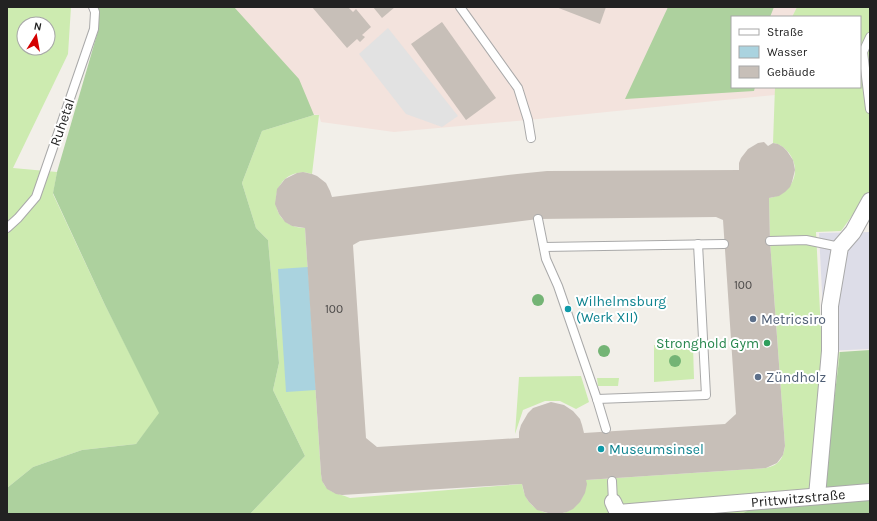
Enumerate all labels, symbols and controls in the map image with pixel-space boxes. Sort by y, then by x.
north arrow [16,16,56,56]
legend [731,16,861,88]
text: N [33,20,43,34]
text: Straße [767,25,803,39]
text: Wasser [767,45,808,59]
text: Gebäude [767,65,815,79]
street label: Ruhetal [46,96,79,148]
house number: 100 [734,278,752,292]
place label: Wilhelmsburg (Werk XII) [576,293,666,326]
house number: 100 [325,302,343,316]
marker: Wilhelmsburg (Werk XII) [563,304,573,314]
place label: Metricsiro [761,311,826,328]
marker: Metricsiro [748,314,758,324]
place label: Stronghold Gym [656,335,759,352]
marker: Stronghold Gym [762,338,772,348]
place label: Zündholz [766,369,826,386]
marker: Zündholz [753,372,763,382]
place label: Museumsinsel [609,441,704,458]
marker: Museumsinsel [596,444,606,454]
street label: Prittwitzstraße [750,486,846,511]

